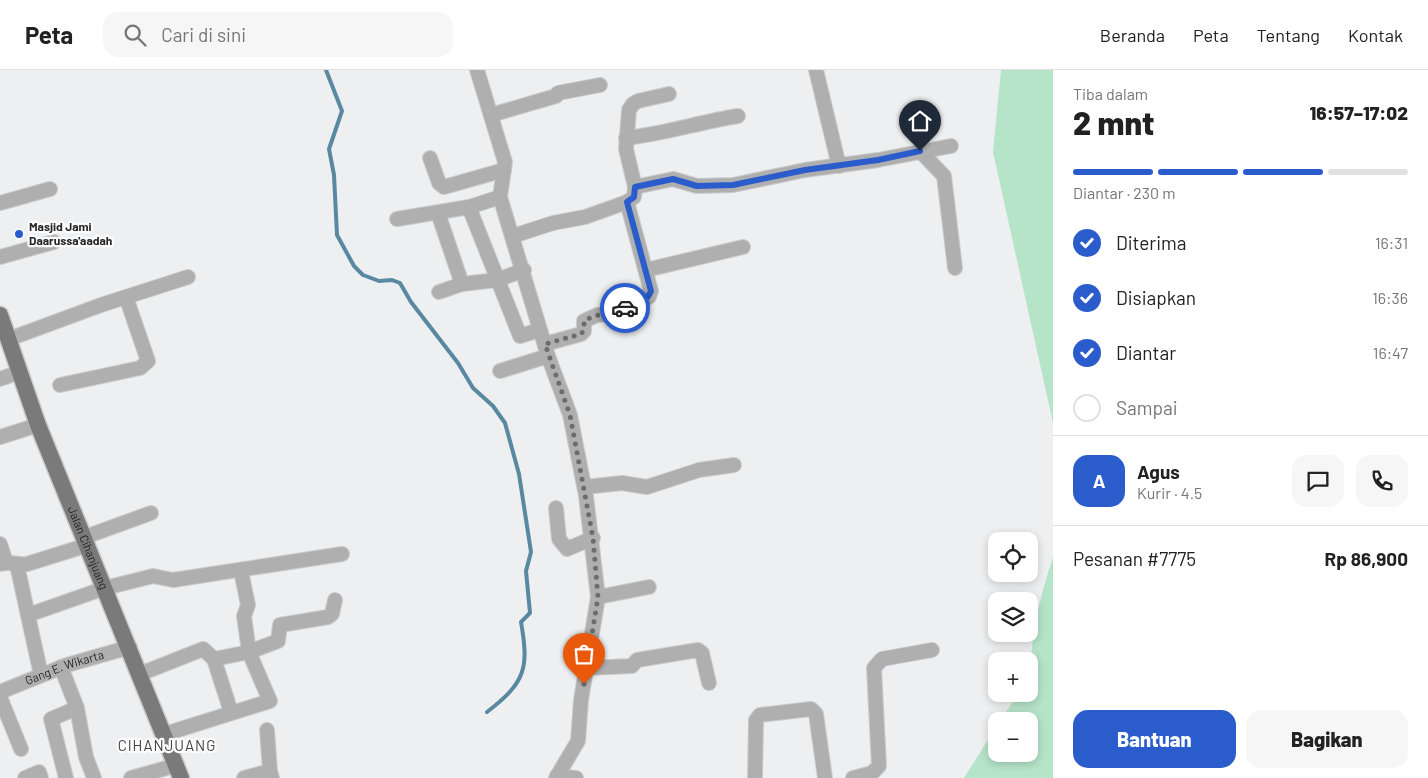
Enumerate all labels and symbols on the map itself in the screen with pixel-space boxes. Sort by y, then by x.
pin [899,100,941,151]
place label: Masjid Jami Daarussa'aadah [29,219,112,247]
marker: Masjid Jami Daarussa'aadah [13,228,25,240]
courier [600,283,650,333]
street label: Jalan Cihanjuang [66,504,112,591]
pin [563,633,605,684]
street label: Gang E. Wikarta [23,647,105,687]
district label: CIHANJUANG [118,736,216,754]

